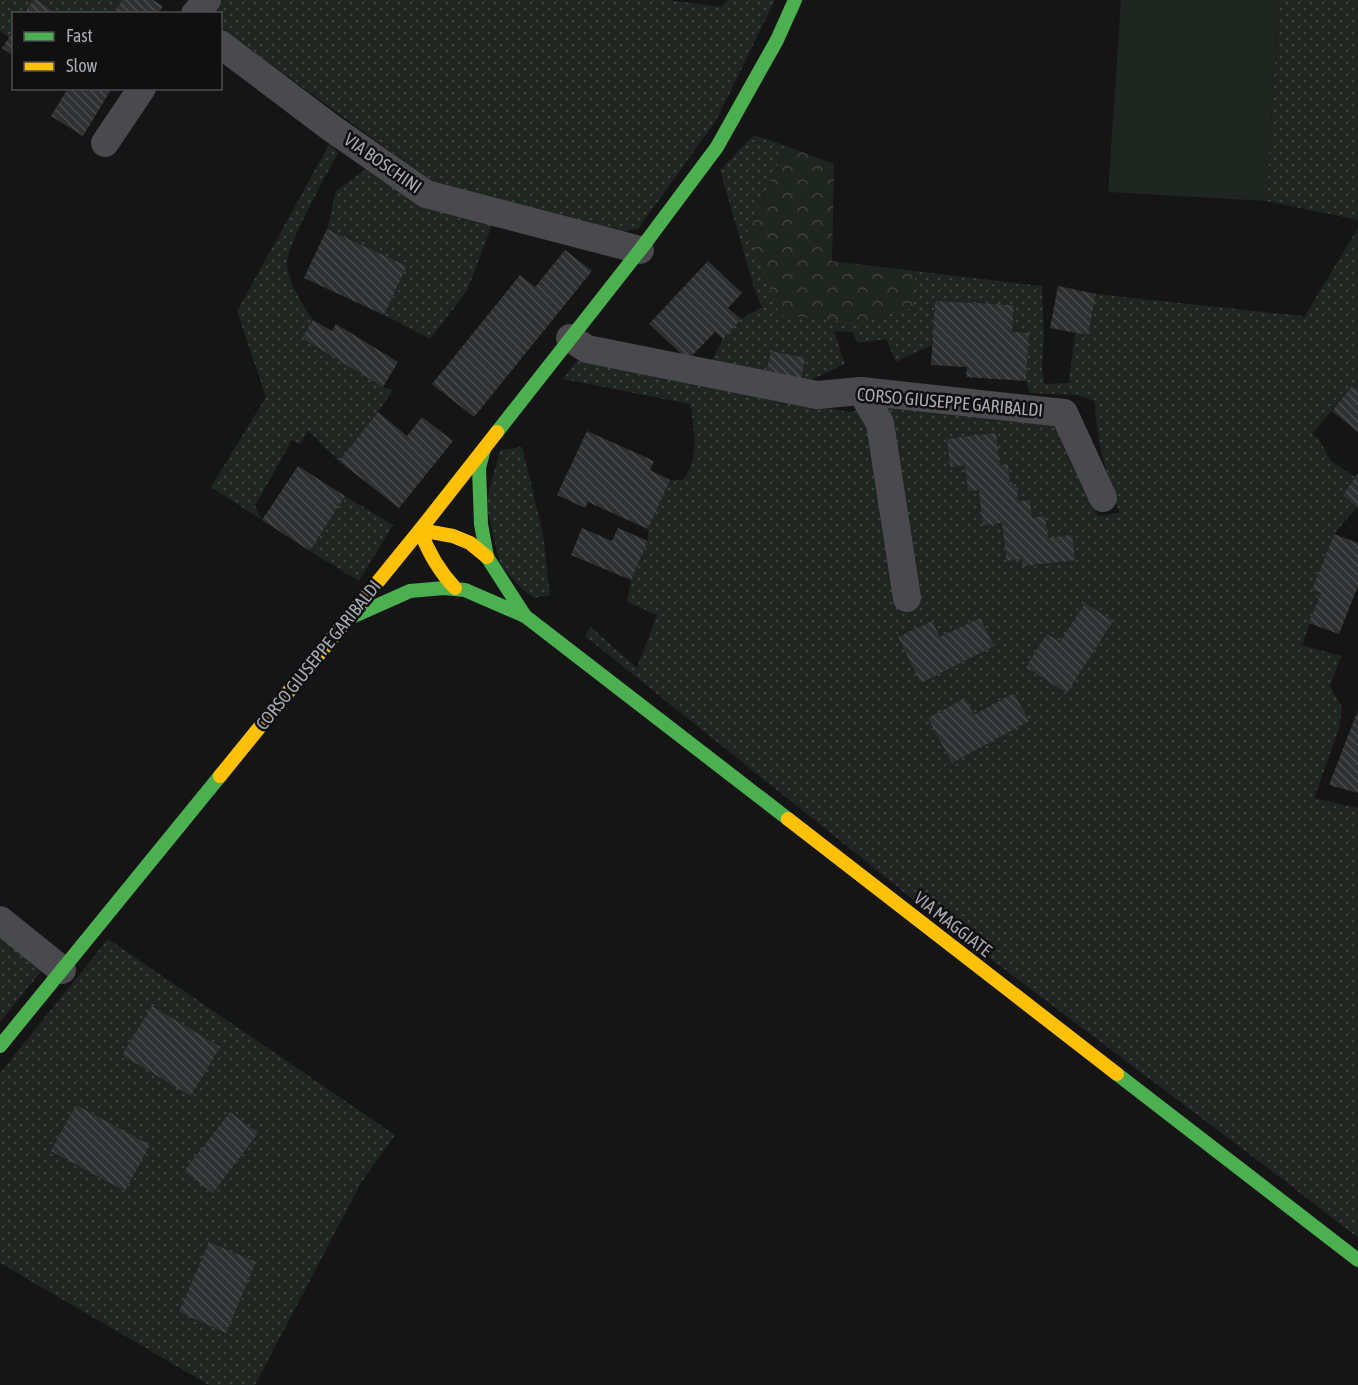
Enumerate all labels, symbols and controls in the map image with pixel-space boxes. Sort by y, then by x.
legend [12,12,222,90]
text: Fast [66,25,93,46]
text: Slow [66,55,97,76]
street label: VIA BOSCHINI [340,129,426,197]
street label: CORSO GIUSEPPE GARIBALDI [856,383,1044,421]
street label: CORSO GIUSEPPE GARIBALDI [251,576,385,734]
street label: VIA MAGGIATE [910,887,996,961]

